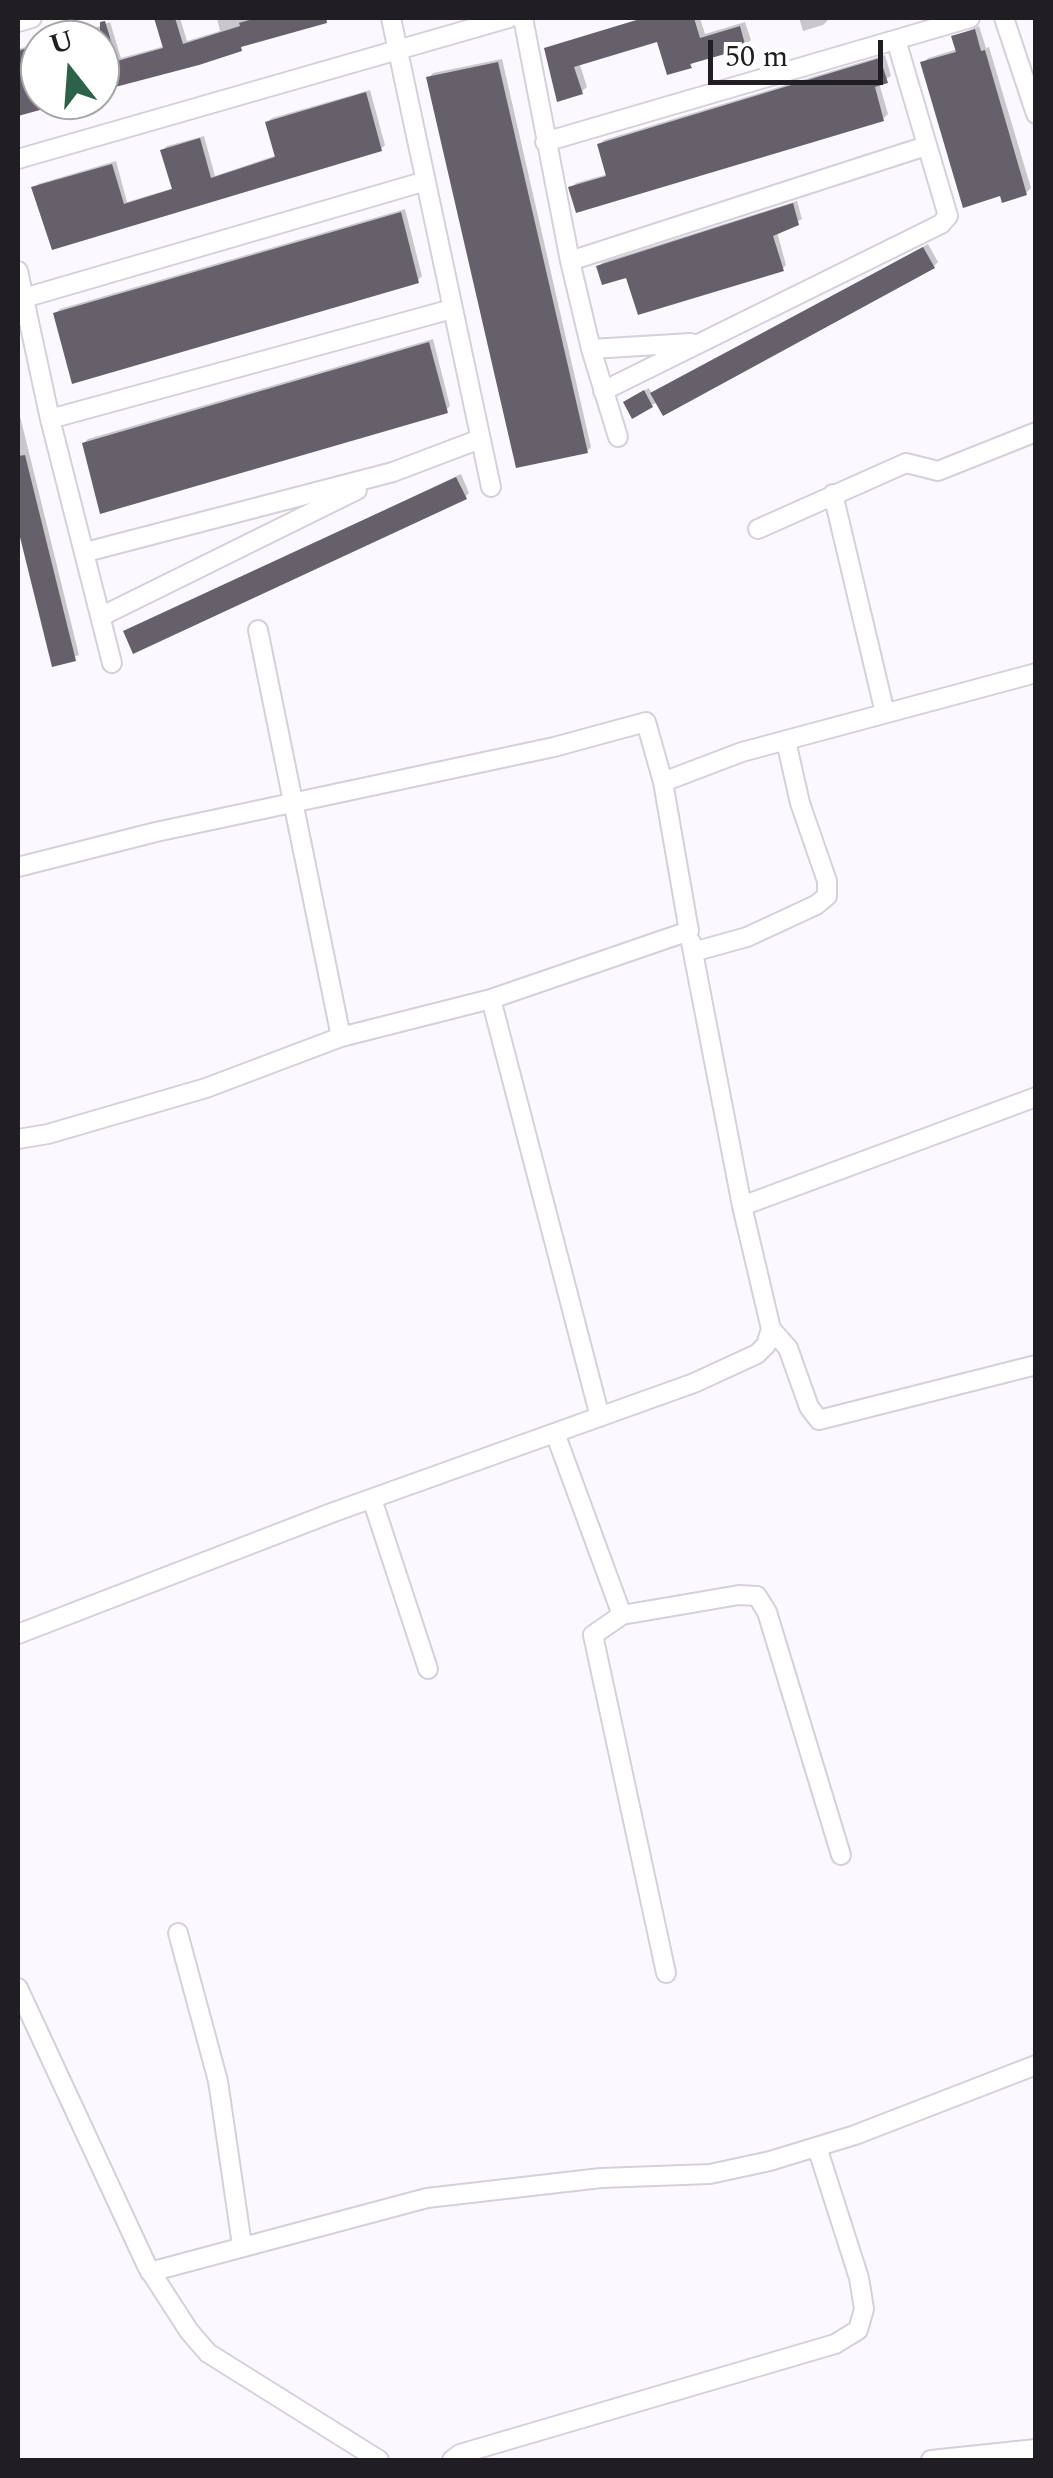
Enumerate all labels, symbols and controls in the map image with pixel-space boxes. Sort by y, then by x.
text: U [44,19,79,67]
north arrow [20,20,120,120]
scale bar [713,20,888,82]
text: 50 m [725,34,788,80]

